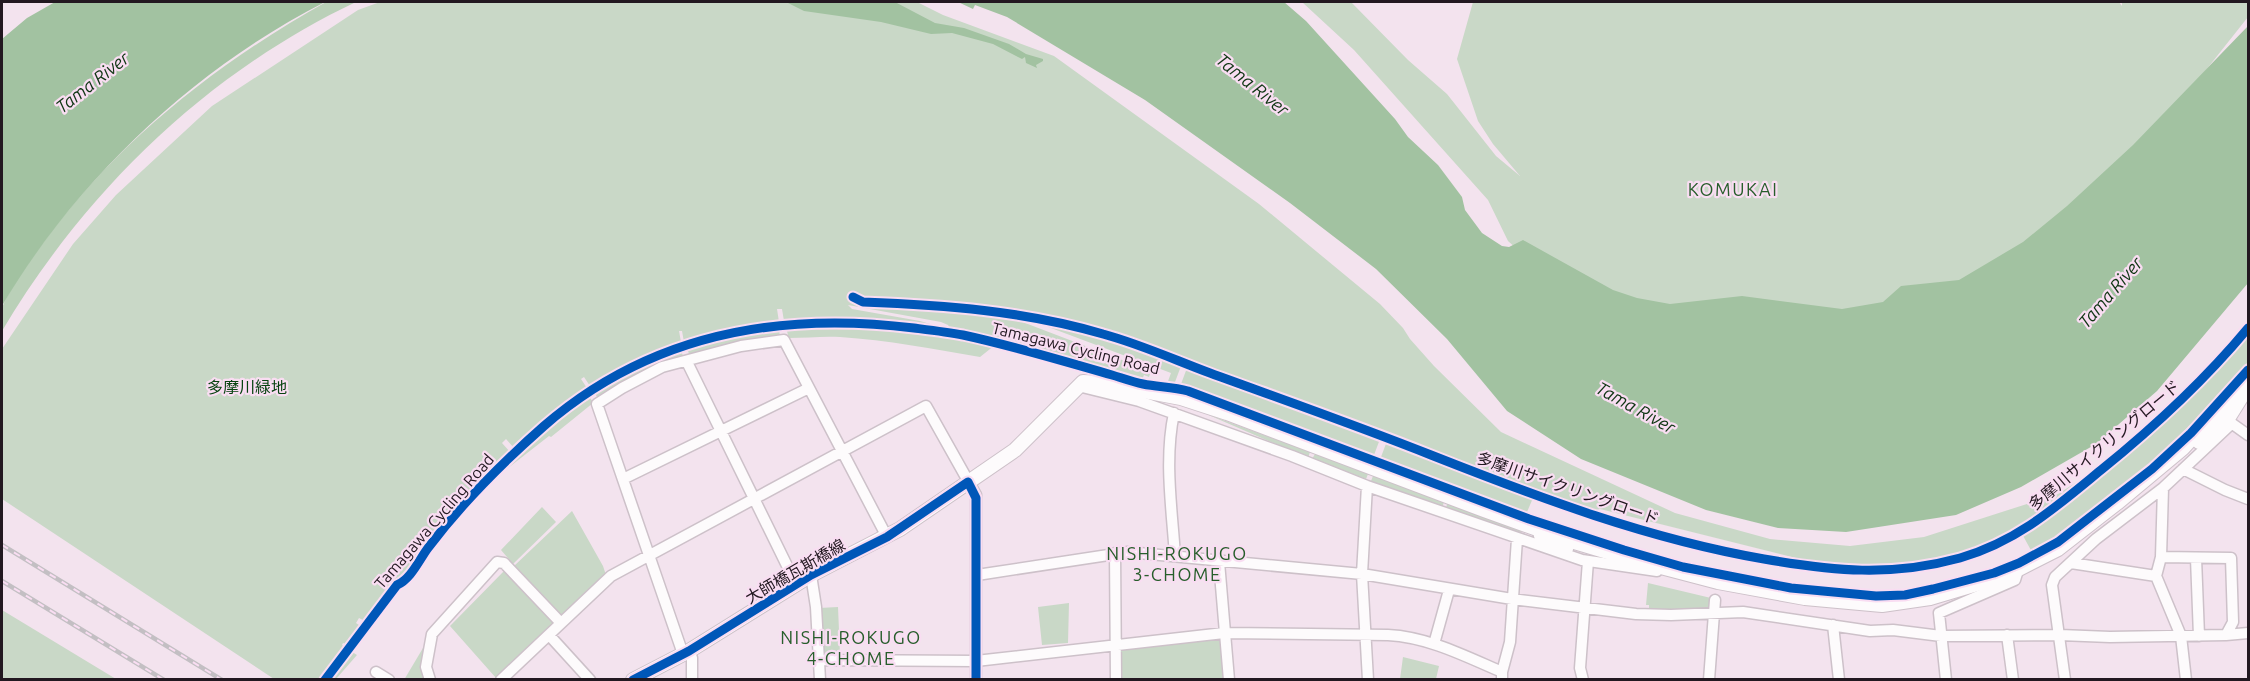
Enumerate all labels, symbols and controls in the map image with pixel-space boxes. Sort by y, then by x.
water label: Tama River [51,47,133,117]
water label: Tama River [1213,49,1294,120]
district label: KOMUKAI [1688,179,1778,199]
water label: Tama River [2074,252,2147,331]
street label: Tamagawa Cycling Road [990,318,1162,378]
street label: 多摩川サイクリングロード [2025,376,2183,514]
water label: Tama River [1593,377,1680,437]
park label: 多摩川緑地 [207,378,287,396]
street label: 多摩川サイクリングロード [1474,448,1662,528]
street label: Tamagawa Cycling Road [371,450,497,592]
street label: 大師橋瓦斯橋線 [742,535,848,607]
district label: NISHI-ROKUGO 3-CHOME [1106,543,1248,584]
district label: NISHI-ROKUGO 4-CHOME [780,627,922,668]

